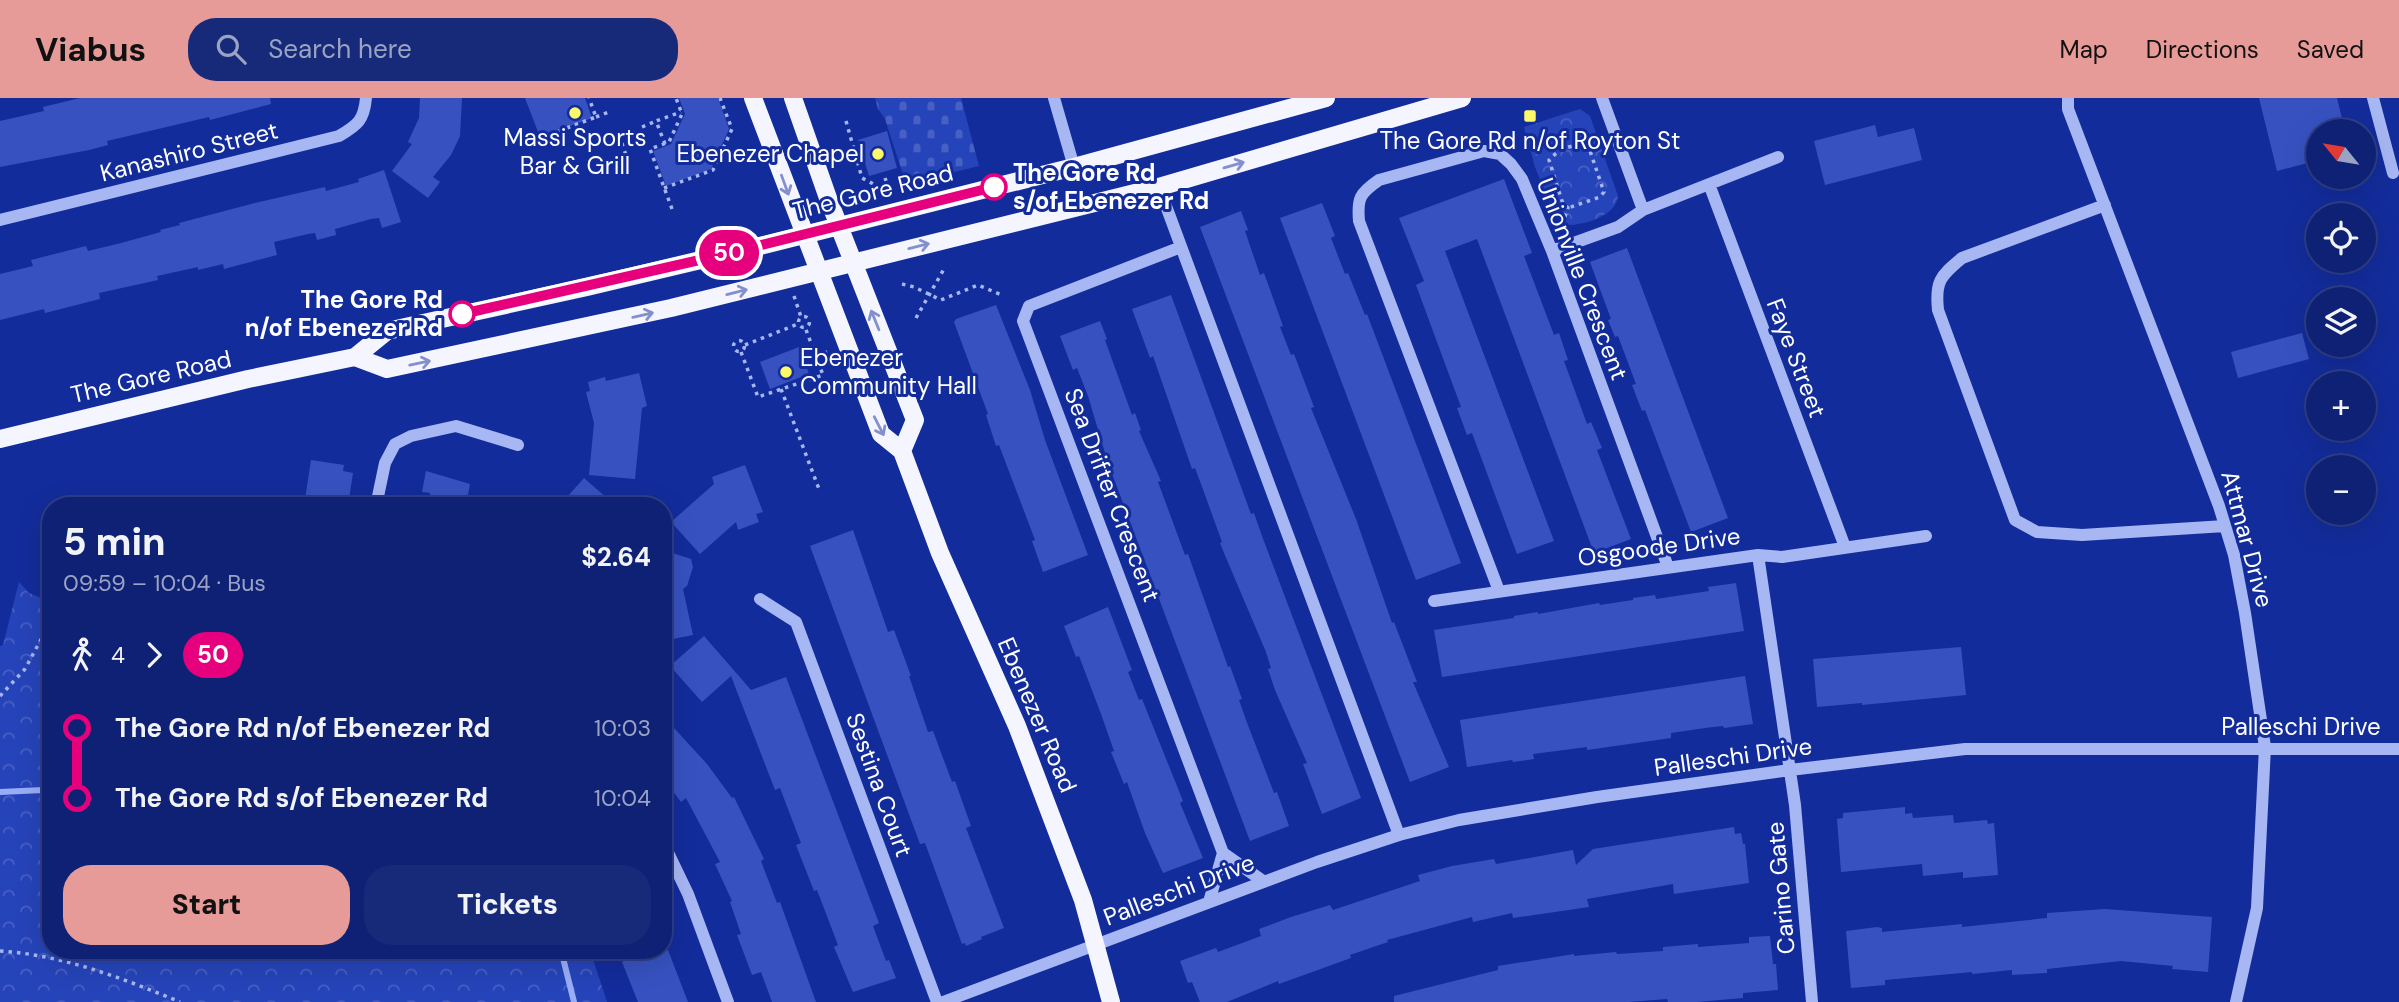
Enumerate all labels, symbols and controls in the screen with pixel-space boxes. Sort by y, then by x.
search box [188,18,678,81]
text: Viabus [35,28,146,71]
icon: search [212,30,250,68]
text: Search here [268,32,412,66]
text: Map [2060,34,2108,65]
text: Directions [2146,34,2259,65]
text: Saved [2297,34,2364,65]
marker: Massi Sports Bar & Grill [567,105,583,121]
marker: The Gore Rd n/of Royton St [1522,108,1538,124]
street label: Kanashiro Street [97,114,281,189]
north arrow [2306,119,2376,189]
map controls [2306,119,2376,525]
place label: Massi Sports Bar & Grill [504,122,647,181]
place label: The Gore Rd n/of Royton St [1380,125,1680,156]
place label: Ebenezer Chapel [676,138,864,169]
marker: Ebenezer Chapel [870,146,886,162]
street label: The Gore Road [790,157,956,226]
place label: The Gore Rd s/of Ebenezer Rd [1013,157,1209,216]
one-way arrow [1223,158,1245,171]
street label: Unionville Crescent [1530,173,1635,384]
one-way arrow [780,174,792,196]
marker: The Gore Rd s/of Ebenezer Rd [981,174,1007,200]
button: locate [2306,203,2376,273]
line badge: 50 [698,230,760,276]
text: 50 [713,237,745,268]
one-way arrow [907,239,930,252]
place label: The Gore Rd n/of Ebenezer Rd [245,284,443,343]
one-way arrow [725,285,748,298]
button: layers [2306,287,2376,357]
street label: Faye Street [1760,294,1833,422]
marker: The Gore Rd n/of Ebenezer Rd [449,301,475,327]
one-way arrow [631,308,654,321]
one-way arrow [868,310,881,331]
place label: Ebenezer Community Hall [800,342,977,401]
street label: The Gore Road [67,343,234,410]
one-way arrow [408,355,431,369]
marker: Ebenezer Community Hall [778,364,794,380]
button: + [2306,371,2376,441]
street label: Sea Drifter Crescent [1057,384,1167,606]
one-way arrow [873,416,887,436]
button: − [2306,455,2376,525]
street label: Attmar Drive [2214,467,2281,611]
text: 5 min [63,517,166,567]
street label: Osgoode Drive [1576,520,1742,573]
text: $2.64 [581,540,651,574]
text: 09:59 – 10:04 · Bus [63,568,266,598]
street label: Ebenezer Road [991,633,1084,797]
icon: walk [63,636,101,674]
icon: forward [135,636,173,674]
text: 50 [197,639,229,670]
text: 4 [111,640,125,670]
street label: Sestina Court [839,709,920,861]
text: The Gore Rd n/of Ebenezer Rd [115,711,490,745]
street label: Palleschi Drive [2221,711,2381,742]
text: 10:03 [594,713,651,743]
street label: Palleschi Drive [1652,730,1814,783]
text: The Gore Rd s/of Ebenezer Rd [115,781,488,815]
text: 10:04 [594,783,651,813]
street label: Carino Gate [1759,820,1802,956]
street label: Palleschi Drive [1099,847,1259,933]
button: Start [63,865,350,945]
button: Tickets [364,865,651,945]

